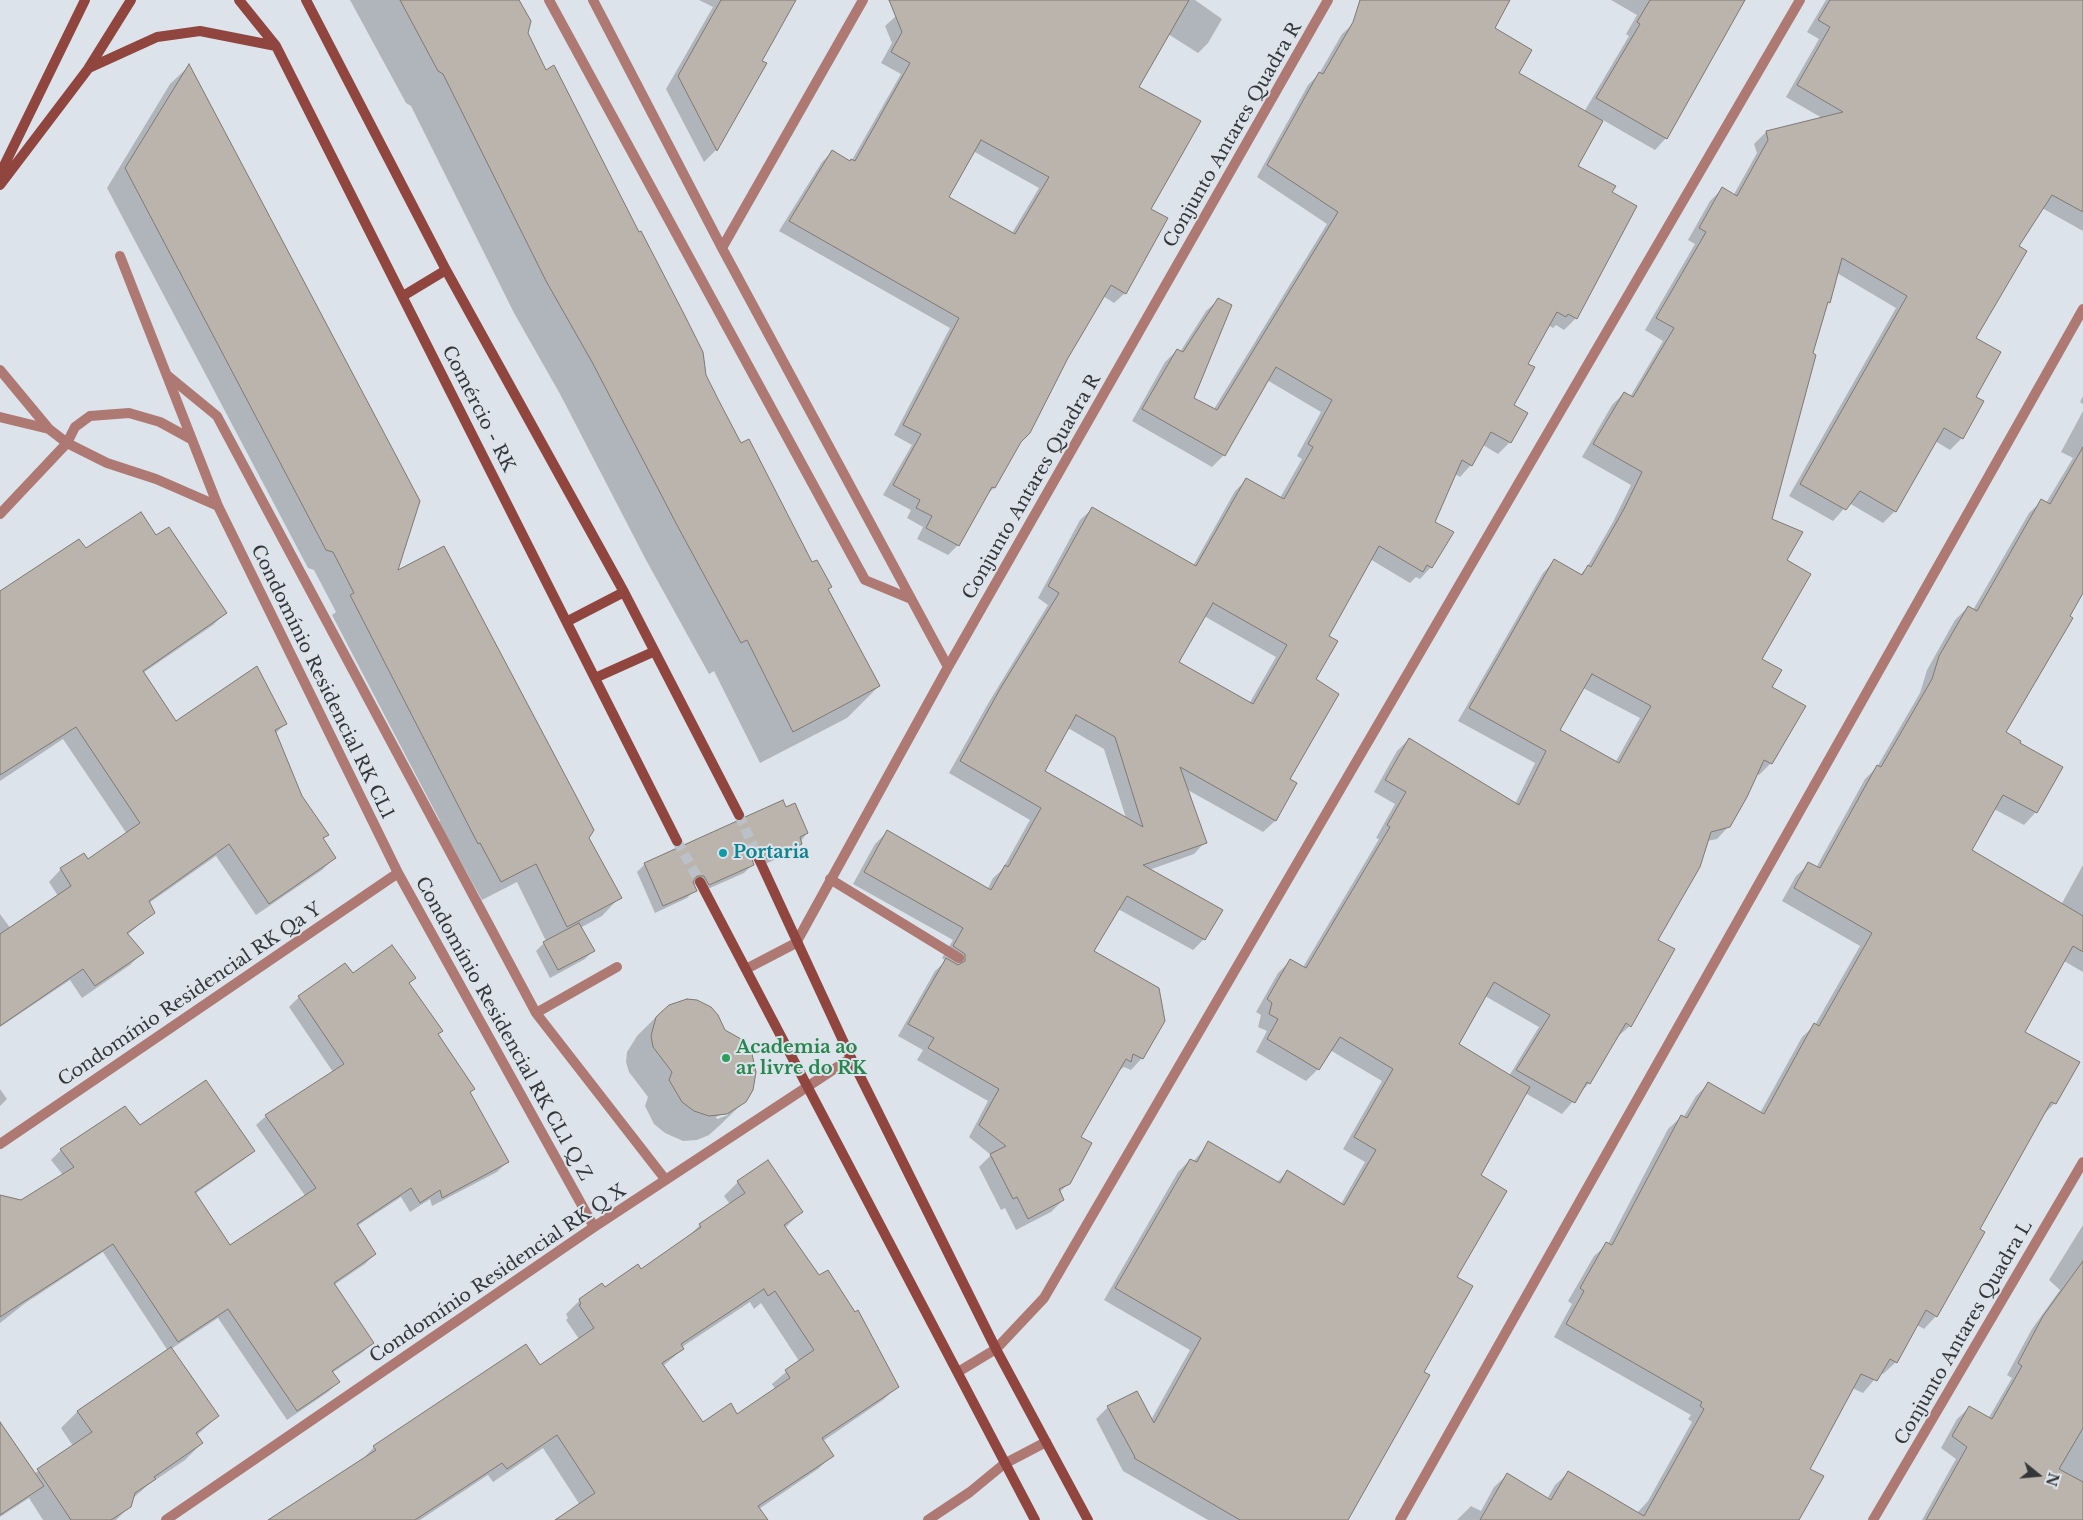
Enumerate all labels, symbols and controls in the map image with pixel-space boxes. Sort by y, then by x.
street label: Conjunto Antares Quadra R [1160,19,1306,251]
street label: Comércio - RK [437,342,519,476]
street label: Conjunto Antares Quadra R [959,371,1105,603]
street label: Condomínio Residencial RK CL1 [246,541,398,823]
place label: Portaria [733,842,809,864]
marker: Portaria [717,847,729,859]
street label: Condomínio Residencial RK CL1 Q Z [410,873,596,1185]
street label: Condomínio Residencial RK Qa Y [54,899,326,1091]
place label: Academia ao ar livre do RK [736,1037,867,1080]
marker: Academia ao ar livre do RK [720,1052,732,1064]
street label: Condomínio Residencial RK Q X [366,1180,630,1368]
street label: Conjunto Antares Quadra L [1891,1217,2037,1449]
north arrow [2013,1450,2063,1500]
text: N [2042,1470,2063,1488]

